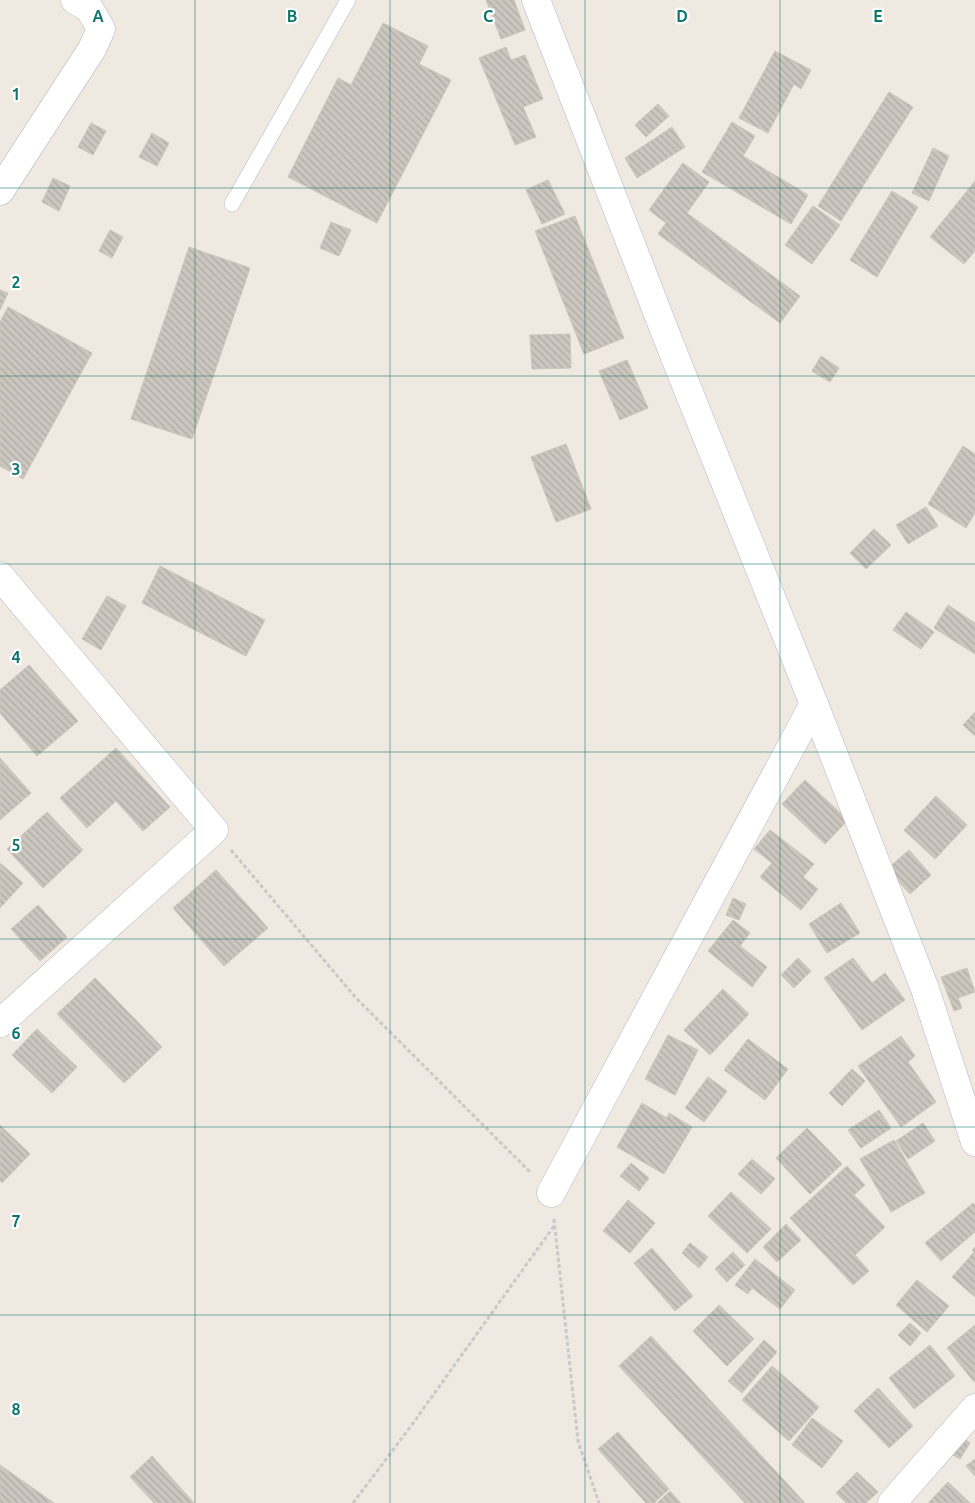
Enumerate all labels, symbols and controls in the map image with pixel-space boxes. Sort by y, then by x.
text: A [92,7,104,25]
text: B [287,7,297,25]
text: C [483,7,493,25]
text: D [676,7,688,25]
text: E [873,7,883,25]
text: 1 [11,85,21,103]
text: 2 [11,273,21,291]
text: 3 [11,460,21,478]
text: 4 [11,648,21,666]
text: 5 [11,836,21,854]
text: 6 [11,1024,21,1042]
text: 7 [11,1212,21,1230]
text: 8 [11,1400,21,1418]

